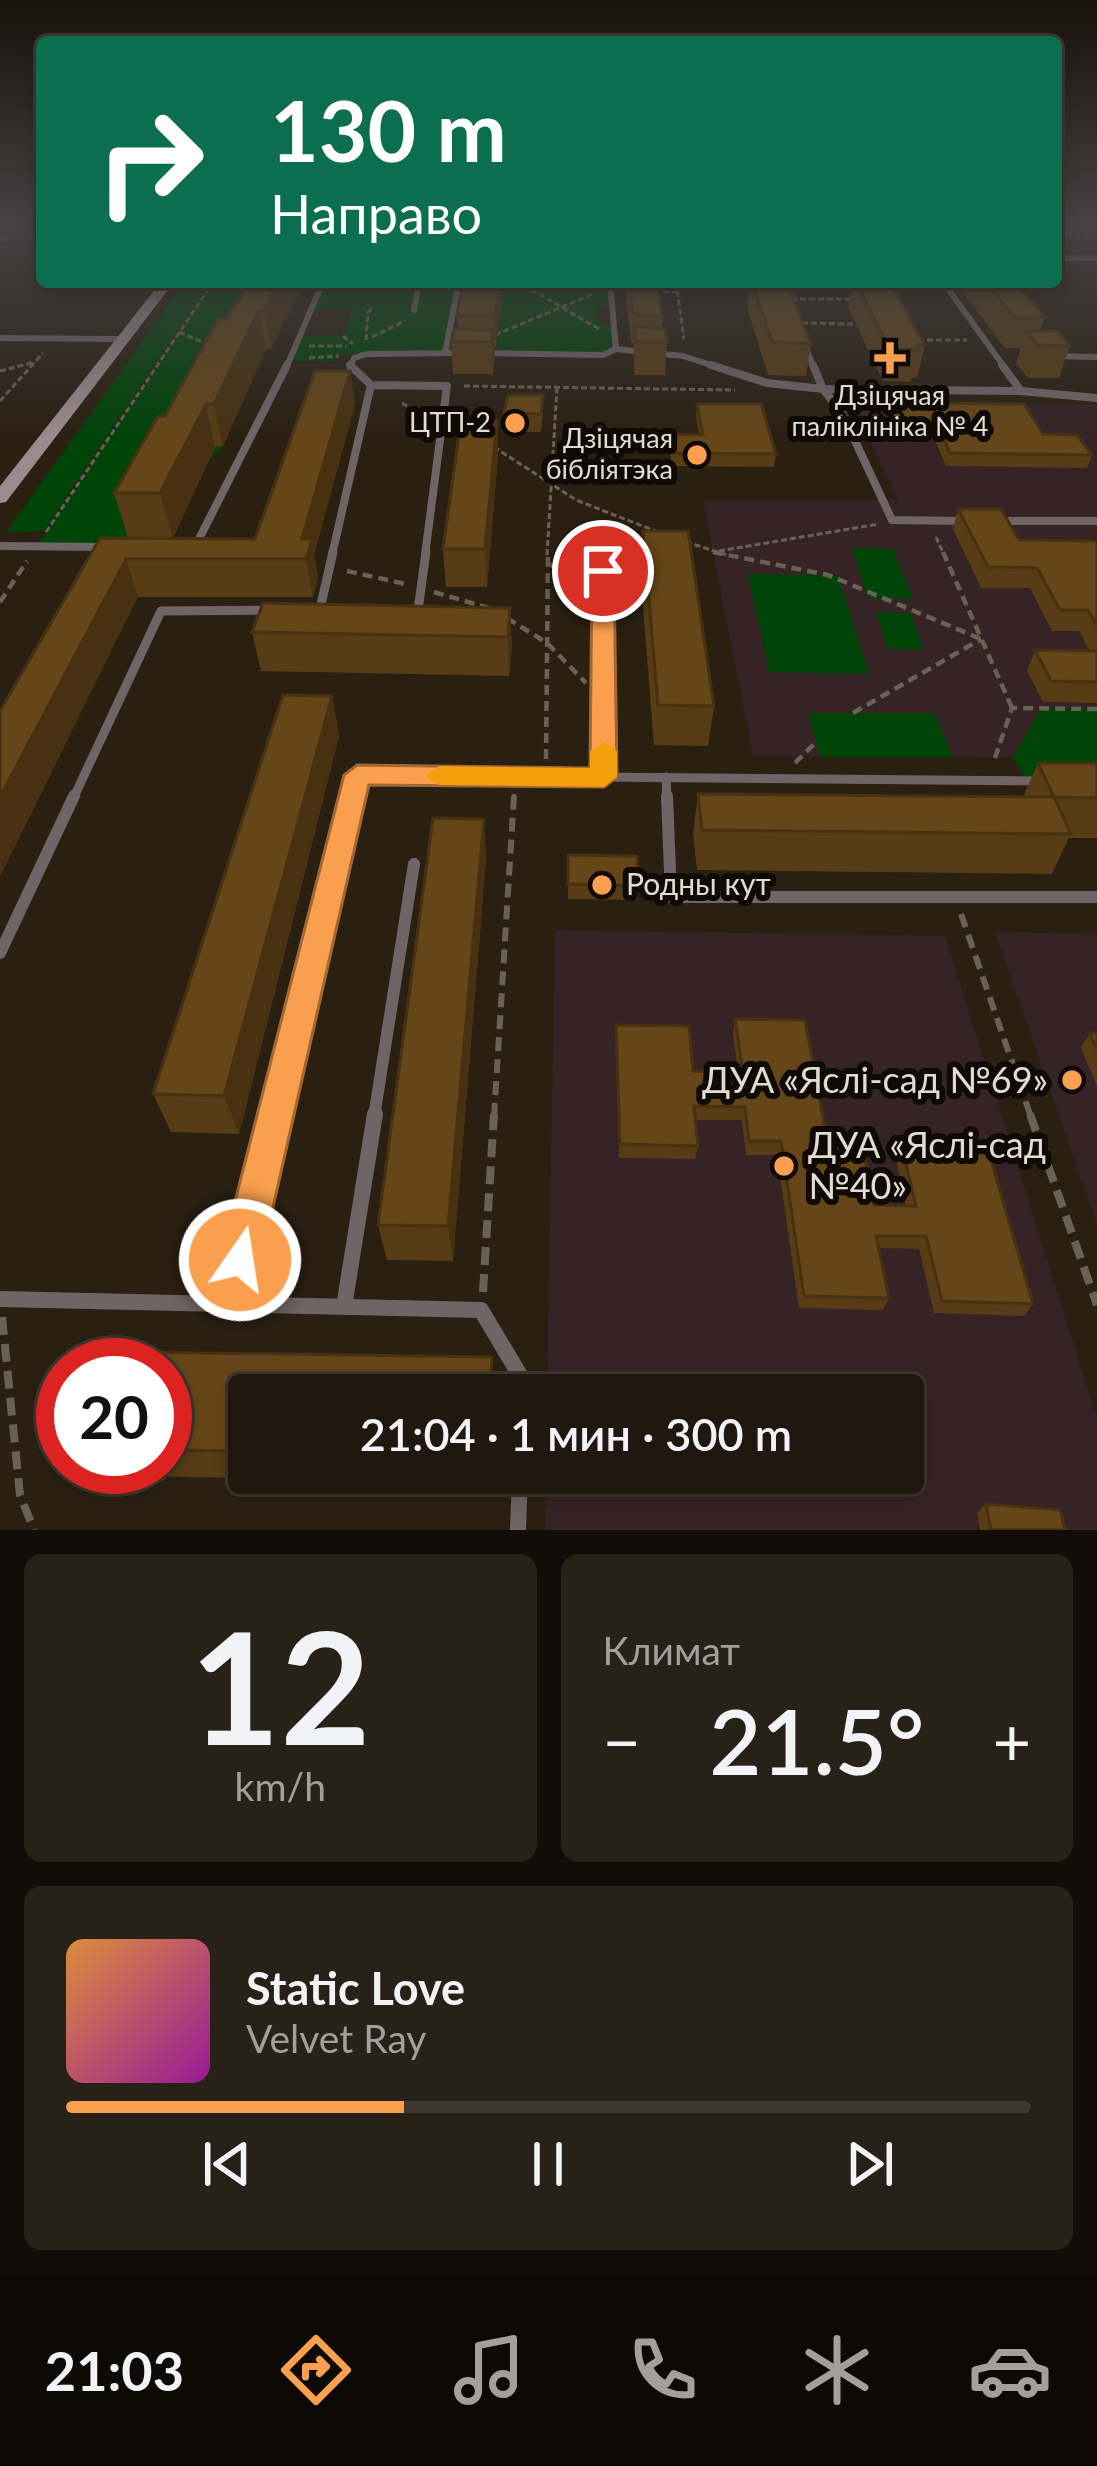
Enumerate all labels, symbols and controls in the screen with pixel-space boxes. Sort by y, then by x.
text: 130 m [270,79,507,180]
icon: right [72,84,228,240]
text: Направо [270,181,482,246]
marker: Дзіцячая паліклініка № 4 [874,342,906,374]
place label: Дзіцячая паліклініка № 4 [792,378,988,442]
place label: ЦТП-2 [409,405,491,438]
marker: ЦТП-2 [502,410,528,436]
place label: Дзіцячая бібліятэка [546,421,673,485]
marker: Дзіцячая бібліятэка [684,442,710,468]
pin [552,520,654,622]
icon: arrive [570,538,636,604]
place label: Родны кут [626,865,771,901]
marker: Родны кут [589,872,615,898]
place label: ДУА «Яслі-сад №69» [702,1057,1048,1101]
marker: ДУА «Яслі-сад №69» [1059,1067,1085,1093]
place label: ДУА «Яслі-сад №40» [808,1122,1046,1207]
marker: ДУА «Яслі-сад №40» [771,1153,797,1179]
position arrow [177,1197,303,1323]
speed limit sign: 20 [36,1338,192,1494]
text: 21:04 · 1 мин · 300 m [360,1407,792,1461]
text: 12 [190,1591,371,1778]
text: Климат [603,1627,740,1673]
text: 21.5° [709,1686,924,1794]
text: − [603,1701,641,1780]
text: + [993,1701,1031,1780]
text: km/h [235,1763,326,1809]
text: Static Love [246,1961,465,2015]
text: Velvet Ray [246,2015,426,2061]
icon: previous [194,2131,260,2197]
icon: pause [515,2131,581,2197]
icon: next [837,2131,903,2197]
icon: directions [274,2328,358,2412]
icon: music [447,2328,531,2412]
icon: phone [621,2328,705,2412]
icon: climate [795,2328,879,2412]
icon: car [968,2328,1052,2412]
text: 21:03 [45,2338,184,2403]

